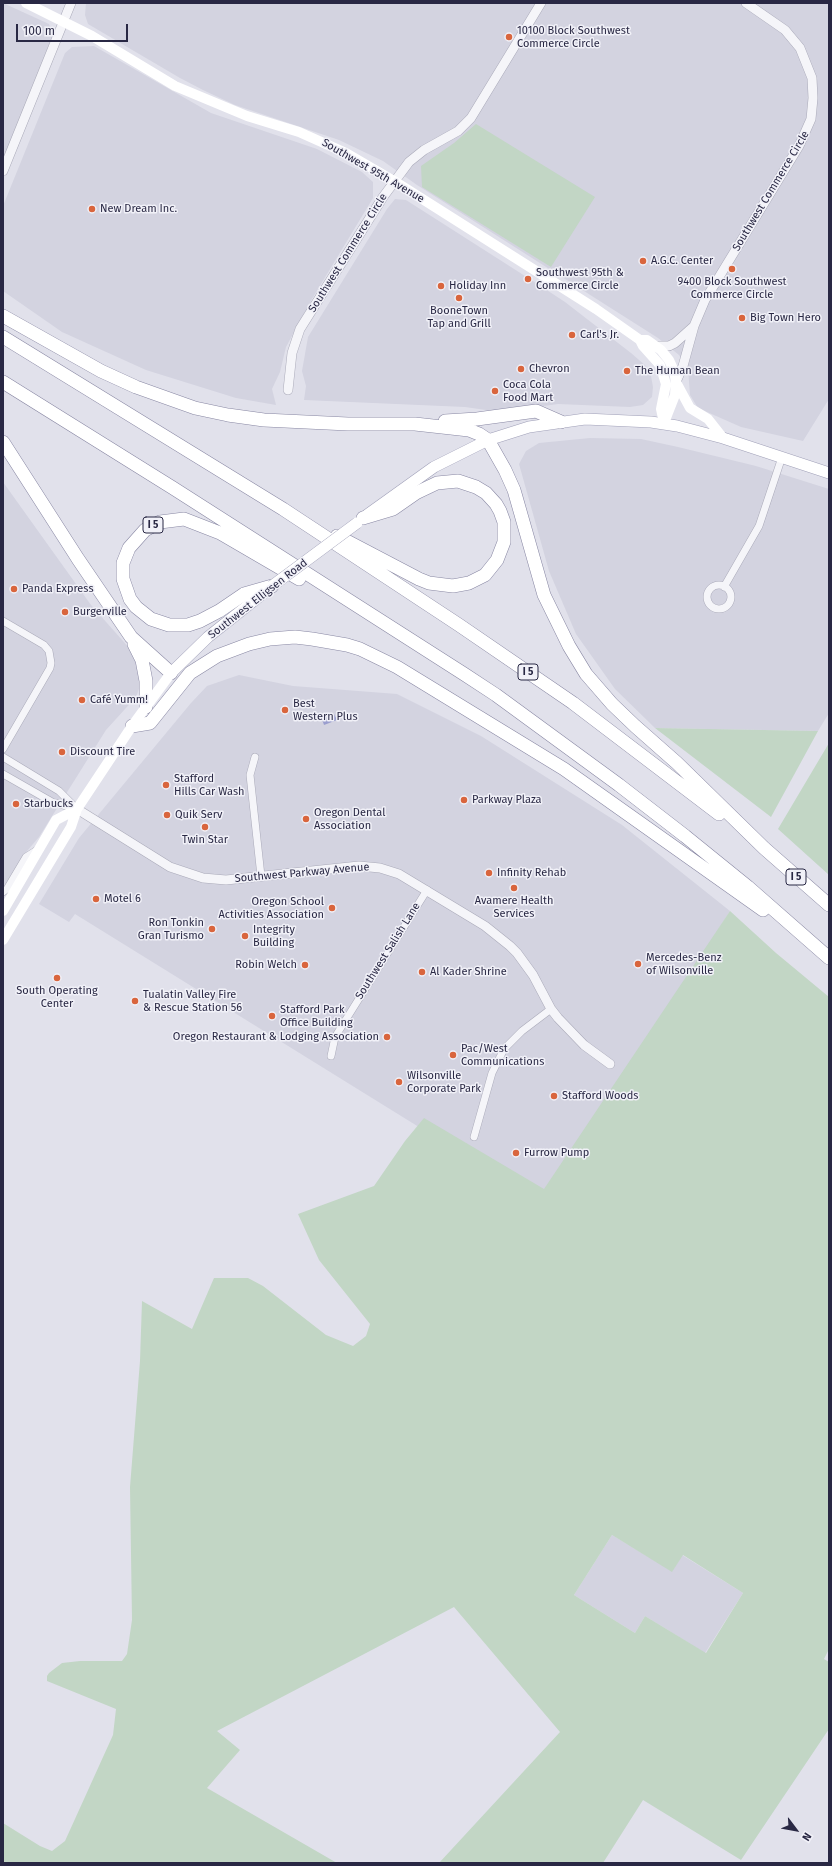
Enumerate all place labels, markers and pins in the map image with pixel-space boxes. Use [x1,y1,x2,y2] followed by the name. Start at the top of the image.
[517,24,630,50] place label: 10100 Block Southwest Commerce Circle
[504,32,514,42] marker: 10100 Block Southwest Commerce Circle
[100,202,177,216] place label: New Dream Inc.
[87,204,97,214] marker: New Dream Inc.
[651,254,713,268] place label: A.G.C. Center
[638,256,648,266] marker: A.G.C. Center
[727,264,737,274] marker: 9400 Block Southwest Commerce Circle
[536,266,624,292] place label: Southwest 95th & Commerce Circle
[523,274,533,284] marker: Southwest 95th & Commerce Circle
[677,275,787,301] place label: 9400 Block Southwest Commerce Circle
[449,279,506,293] place label: Holiday Inn
[436,281,446,291] marker: Holiday Inn
[454,293,464,303] marker: BooneTown Tap and Grill
[427,304,491,330] place label: BooneTown Tap and Grill
[750,311,821,325] place label: Big Town Hero
[737,313,747,323] marker: Big Town Hero
[580,328,619,342] place label: Carl's Jr.
[567,330,577,340] marker: Carl's Jr.
[529,362,570,376] place label: Chevron
[516,364,526,374] marker: Chevron
[635,364,720,378] place label: The Human Bean
[622,366,632,376] marker: The Human Bean
[503,378,553,404] place label: Coca Cola Food Mart
[490,386,500,396] marker: Coca Cola Food Mart
[22,582,94,596] place label: Panda Express
[9,584,19,594] marker: Panda Express
[73,605,127,619] place label: Burgerville
[60,607,70,617] marker: Burgerville
[90,693,148,707] place label: Café Yumm!
[77,695,87,705] marker: Café Yumm!
[293,697,358,723] place label: Best Western Plus
[280,705,290,715] marker: Best Western Plus
[70,745,135,759] place label: Discount Tire
[57,747,67,757] marker: Discount Tire
[174,772,244,798] place label: Stafford Hills Car Wash
[161,780,171,790] marker: Stafford Hills Car Wash
[472,793,542,807] place label: Parkway Plaza
[459,795,469,805] marker: Parkway Plaza
[24,797,73,811] place label: Starbucks
[11,799,21,809] marker: Starbucks
[314,806,385,832] place label: Oregon Dental Association
[175,808,222,822] place label: Quik Serv
[162,810,172,820] marker: Quik Serv
[301,814,311,824] marker: Oregon Dental Association
[200,822,210,832] marker: Twin Star
[182,833,228,847] place label: Twin Star
[497,866,566,880] place label: Infinity Rehab
[484,868,494,878] marker: Infinity Rehab
[509,883,519,893] marker: Avamere Health Services
[104,892,141,906] place label: Motel 6
[91,894,101,904] marker: Motel 6
[475,894,553,920] place label: Avamere Health Services
[219,895,324,921] place label: Oregon School Activities Association
[327,903,337,913] marker: Oregon School Activities Association
[138,916,204,942] place label: Ron Tonkin Gran Turismo
[253,923,295,949] place label: Integrity Building
[207,924,217,934] marker: Ron Tonkin Gran Turismo
[240,931,250,941] marker: Integrity Building
[646,951,721,977] place label: Mercedes-Benz of Wilsonville
[235,958,297,972] place label: Robin Welch
[633,959,643,969] marker: Mercedes-Benz of Wilsonville
[300,960,310,970] marker: Robin Welch
[430,965,507,979] place label: Al Kader Shrine
[417,967,427,977] marker: Al Kader Shrine
[52,973,62,983] marker: South Operating Center
[16,984,98,1010] place label: South Operating Center
[143,988,242,1014] place label: Tualatin Valley Fire & Rescue Station 56
[130,996,140,1006] marker: Tualatin Valley Fire & Rescue Station 56
[280,1003,353,1029] place label: Stafford Park Office Building
[267,1011,277,1021] marker: Stafford Park Office Building
[173,1030,379,1044] place label: Oregon Restaurant & Lodging Association
[382,1032,392,1042] marker: Oregon Restaurant & Lodging Association
[461,1042,544,1068] place label: Pac/West Communications
[448,1050,458,1060] marker: Pac/West Communications
[407,1069,481,1095] place label: Wilsonville Corporate Park
[394,1077,404,1087] marker: Wilsonville Corporate Park
[562,1089,639,1103] place label: Stafford Woods
[549,1091,559,1101] marker: Stafford Woods
[524,1146,589,1160] place label: Furrow Pump
[511,1148,521,1158] marker: Furrow Pump

